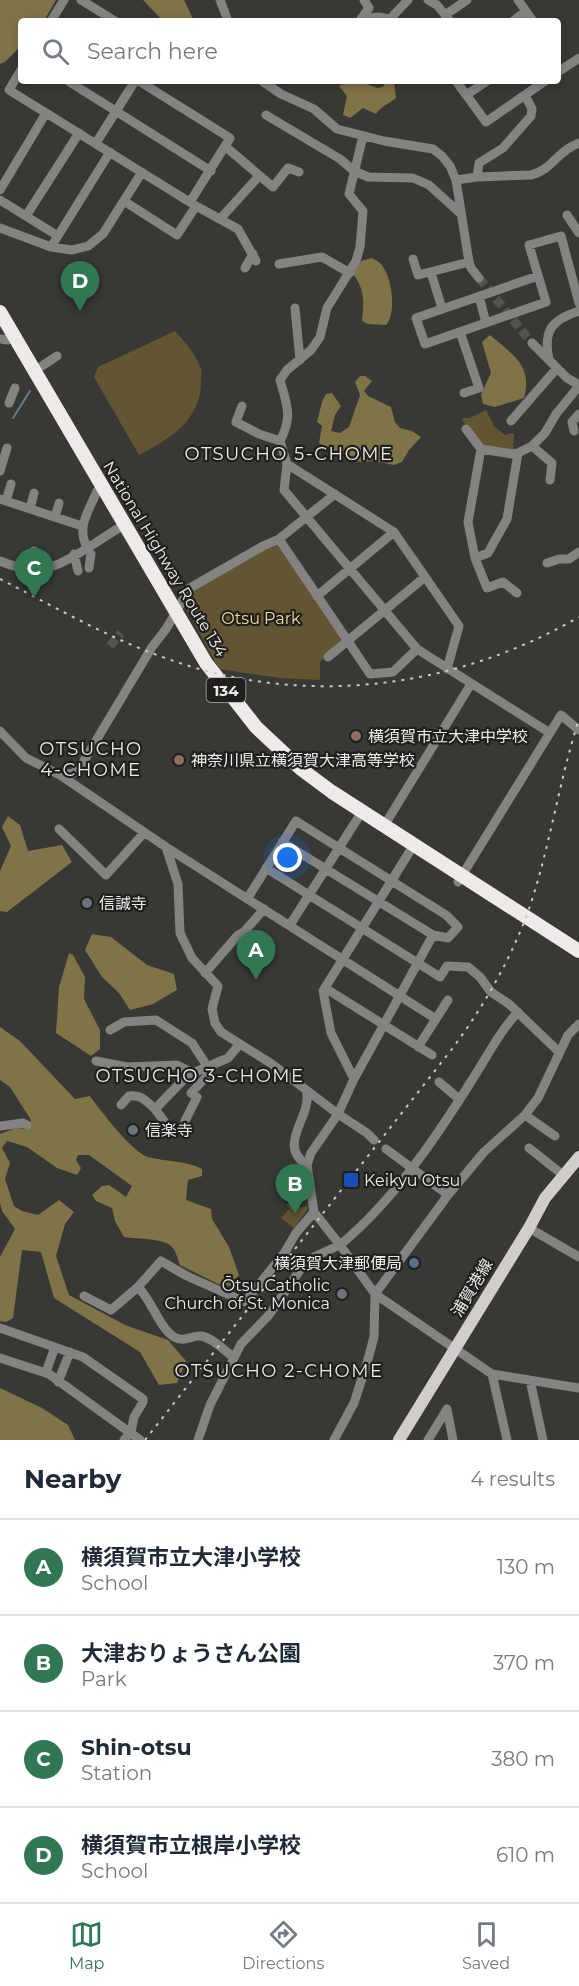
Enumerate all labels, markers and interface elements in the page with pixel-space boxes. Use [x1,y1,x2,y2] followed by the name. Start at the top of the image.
[18,18,561,84] search box
[39,35,72,68] icon: search
[87,38,218,65] text: Search here
[60,262,100,311] pin: D
[184,443,394,465] district label: OTSUCHO 5-CHOME
[99,458,231,660] street label: National Highway Route 134
[15,548,54,598] pin: C
[221,609,301,628] park label: Otsu Park
[206,678,246,702] road number: 134
[368,727,528,746] place label: 横須賀市立大津中学校
[349,729,363,743] marker: 横須賀市立大津中学校
[39,738,143,781] district label: OTSUCHO 4-CHOME
[191,751,415,770] place label: 神奈川県立横須賀大津高等学校
[172,753,186,767] marker: 神奈川県立横須賀大津高等学校
[273,843,302,872] your location
[99,894,147,913] place label: 信誠寺
[80,896,94,910] marker: 信誠寺
[236,930,276,980] pin: A
[96,1065,305,1087] district label: OTSUCHO 3-CHOME
[145,1121,193,1140] place label: 信楽寺
[126,1123,140,1137] marker: 信楽寺
[276,1164,314,1214] pin: B
[342,1171,360,1189] marker: Keikyu Otsu
[364,1171,460,1190] place label: Keikyu Otsu
[274,1254,402,1273] place label: 横須賀大津郵便局
[407,1256,421,1270] marker: 横須賀大津郵便局
[447,1256,497,1320] street label: 浦賀港線
[164,1276,330,1313] place label: Ōtsu Catholic Church of St. Monica
[335,1287,349,1301] marker: Ōtsu Catholic Church of St. Monica
[175,1360,383,1382] district label: OTSUCHO 2-CHOME
[24,1463,121,1495] text: Nearby
[470,1467,555,1491] text: 4 results
[81,1544,301,1571] text: 横須賀市立大津小学校
[36,1555,51,1579] text: A
[497,1555,555,1579] text: 130 m
[81,1571,148,1595] text: School
[81,1640,301,1667] text: 大津おりょうさん公園
[36,1651,51,1675] text: B
[493,1651,555,1675] text: 370 m
[81,1667,127,1691] text: Park
[81,1734,192,1761] text: Shin-otsu
[36,1747,51,1771] text: C
[491,1747,555,1771] text: 380 m
[81,1761,152,1785] text: Station
[81,1832,301,1859] text: 横須賀市立根岸小学校
[35,1843,52,1867] text: D
[496,1843,555,1867] text: 610 m
[81,1859,148,1883] text: School
[69,1918,104,1973] tab: Map
[242,1918,324,1973] tab: Directions
[462,1918,510,1973] tab: Saved

